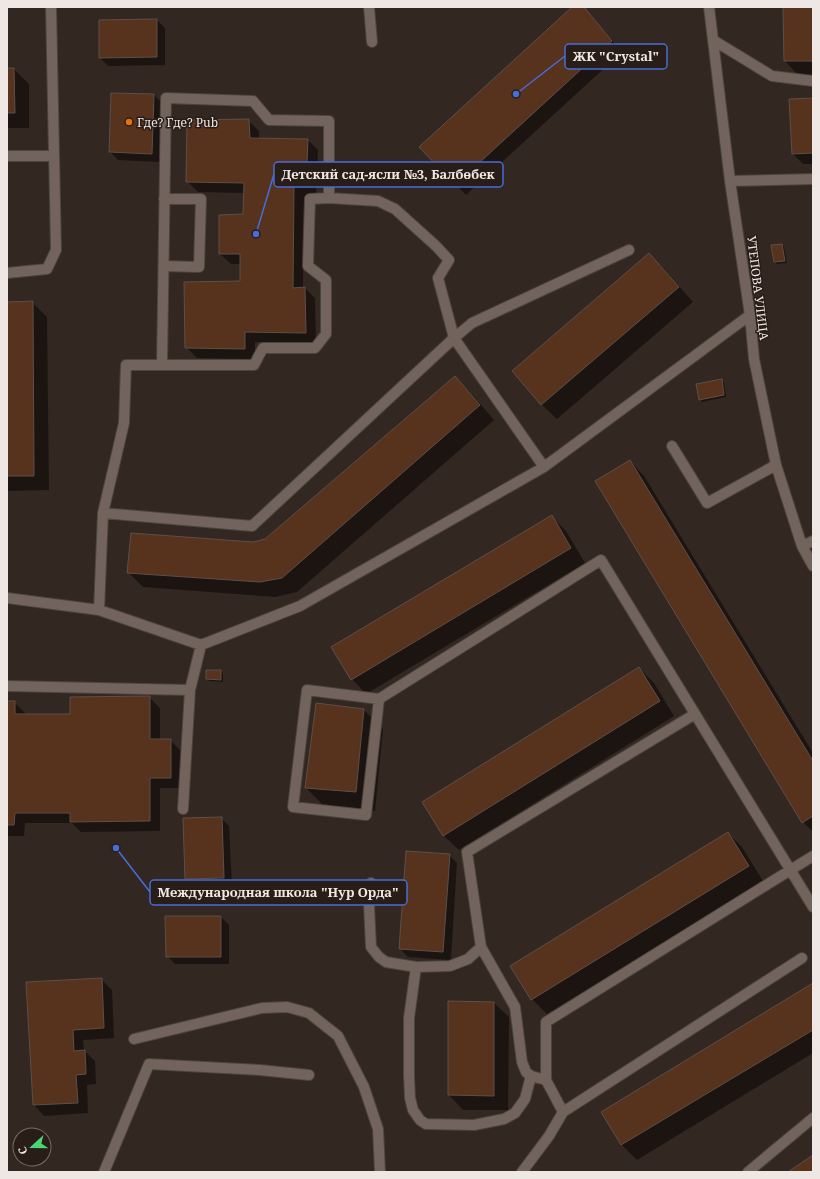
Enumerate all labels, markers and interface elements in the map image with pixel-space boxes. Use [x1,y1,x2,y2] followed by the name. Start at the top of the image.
[565,44,667,69] callout: ЖК "Crystal"
[573,47,659,65] text: ЖК "Crystal"
[137,114,218,131] place label: Где? Где? Pub
[124,117,134,127] marker: Где? Где? Pub
[274,162,503,187] callout: Детский сад-ясли №3, Балбөбек
[281,165,495,183] text: Детский сад-ясли №3, Балбөбек
[743,235,773,342] street label: УТЕПОВА УЛИЦА
[150,880,407,905] callout: Международная школа "Нур Орда"
[157,883,399,901] text: Международная школа "Нур Орда"
[12,1127,52,1167] north arrow
[14,1145,30,1157] text: С

